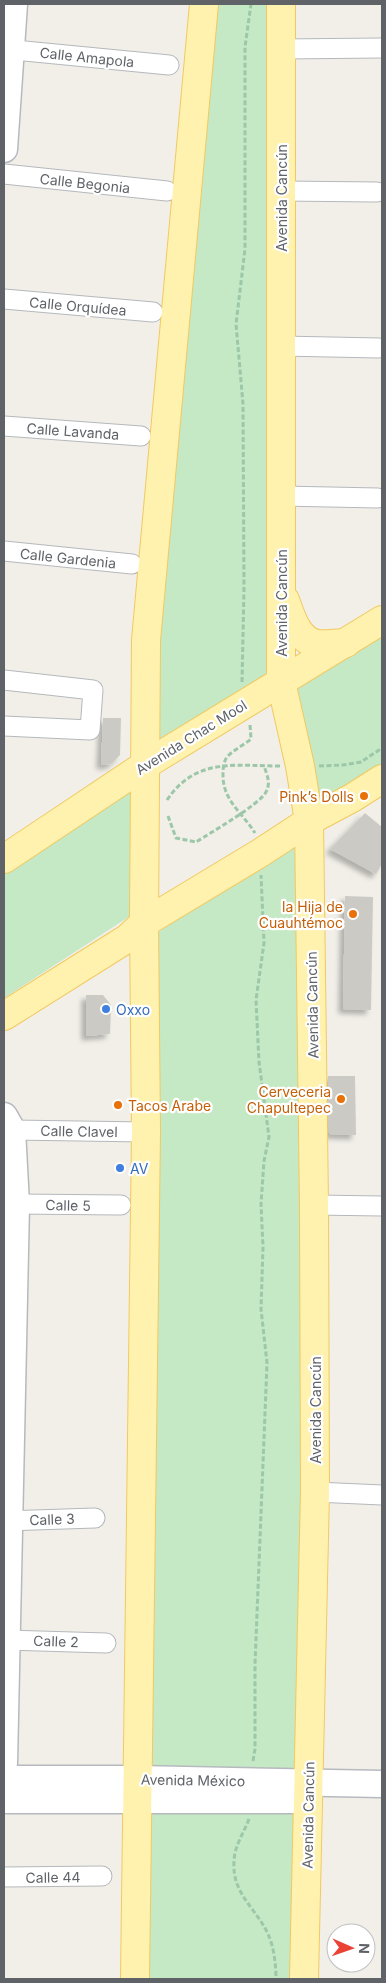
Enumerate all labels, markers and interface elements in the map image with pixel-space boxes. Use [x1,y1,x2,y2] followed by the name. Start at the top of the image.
[39,44,135,70] street label: Calle Amapola
[273,144,290,252] street label: Avenida Cancún
[39,170,131,196] street label: Calle Begonia
[29,293,127,319] street label: Calle Orquídea
[26,419,120,443] street label: Calle Lavanda
[19,544,117,572] street label: Calle Gardenia
[273,549,290,657] street label: Avenida Cancún
[132,696,250,778] street label: Avenida Chac Mool
[279,788,354,805] place label: Pink’s Dolls
[358,790,370,802] marker: Pink’s Dolls
[259,898,343,931] place label: la Hija de Cuauhtémoc
[347,908,359,920] marker: la Hija de Cuauhtémoc
[303,951,321,1059] street label: Avenida Cancún
[116,1001,150,1018] place label: Oxxo
[100,1003,112,1015] marker: Oxxo
[247,1083,331,1116] place label: Cerveceria Chapultepec
[335,1093,347,1105] marker: Cerveceria Chapultepec
[128,1097,211,1114] place label: Tacos Arabe
[112,1099,124,1111] marker: Tacos Arabe
[40,1122,118,1140] street label: Calle Clavel
[130,1160,149,1177] place label: AV
[114,1162,126,1174] marker: AV
[45,1196,91,1214] street label: Calle 5
[307,1356,324,1464] street label: Avenida Cancún
[29,1510,75,1528] street label: Calle 3
[33,1632,79,1650] street label: Calle 2
[299,1761,317,1869] street label: Avenida Cancún
[141,1771,245,1789] street label: Avenida México
[25,1868,81,1886] street label: Calle 44
[326,1923,376,1973] north arrow
[356,1943,373,1954] text: N

